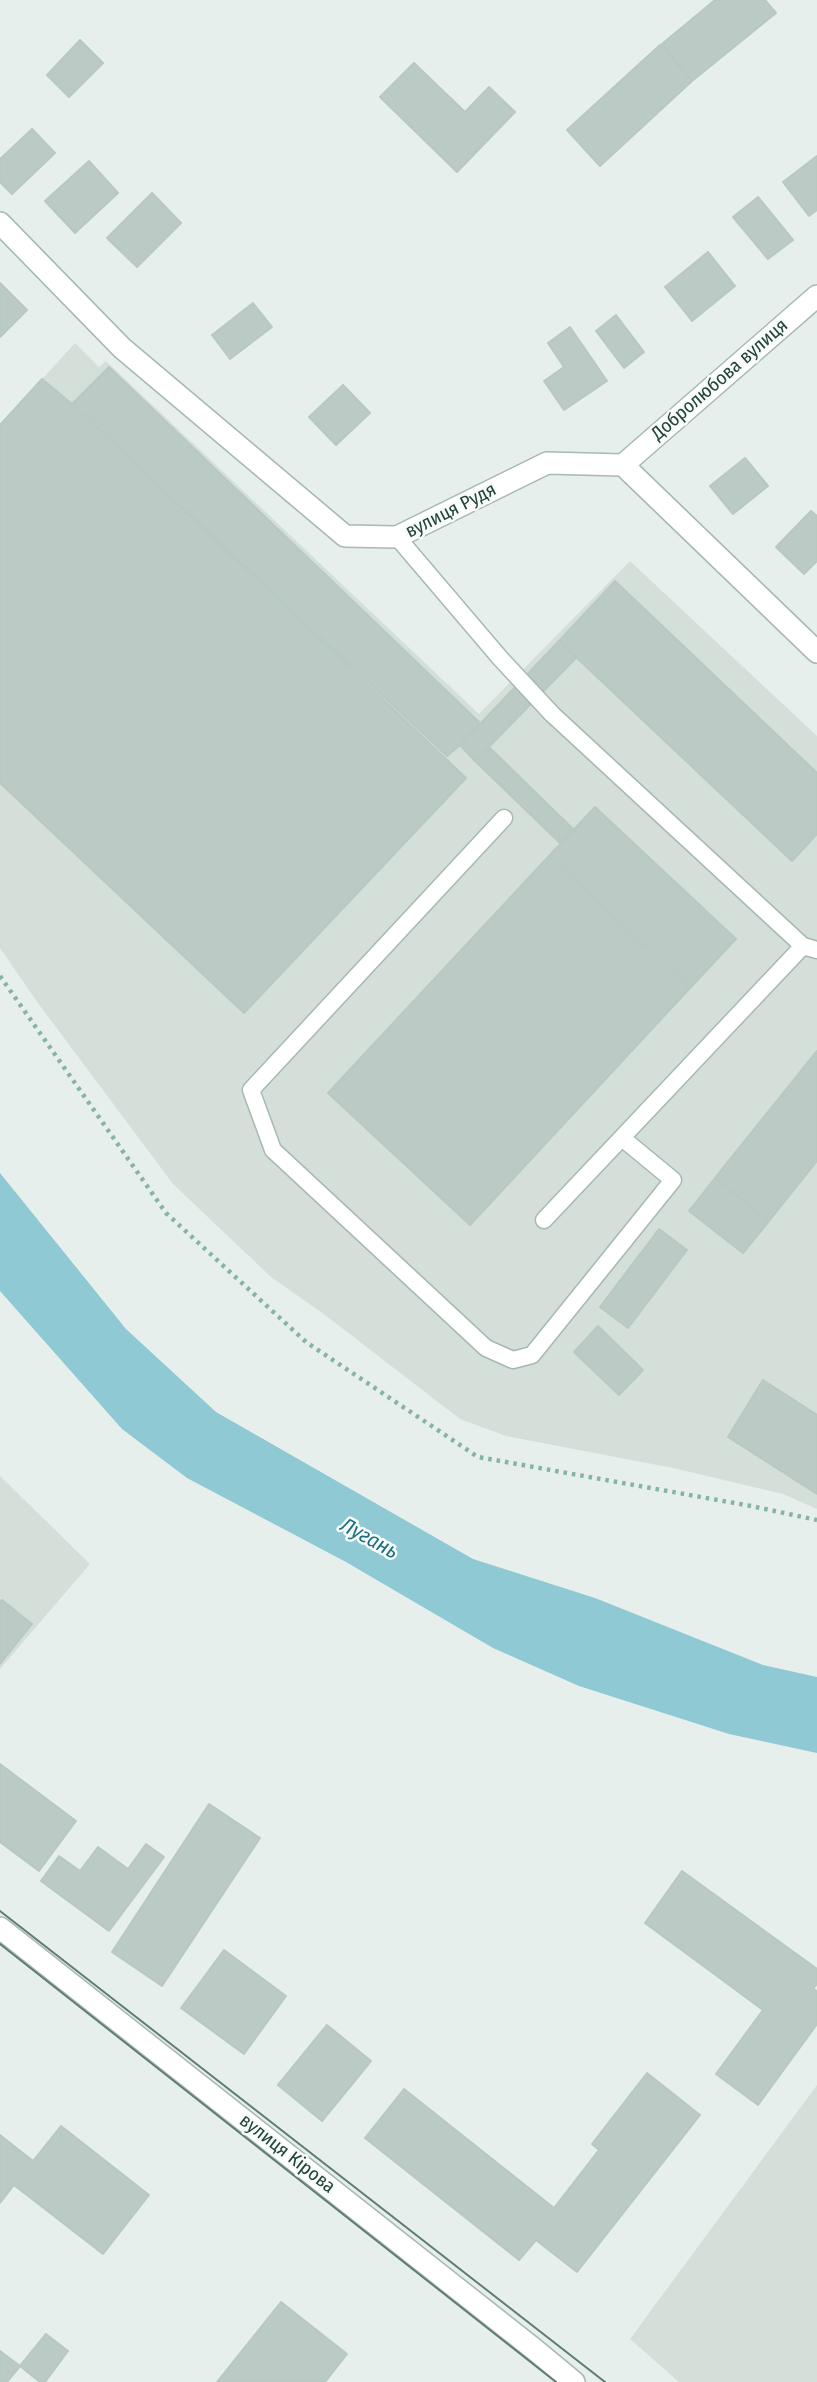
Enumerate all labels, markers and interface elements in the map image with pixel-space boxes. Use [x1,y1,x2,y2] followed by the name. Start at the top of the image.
[647,314,793,446] street label: Добролюбова вулиця
[402,478,500,544] street label: вулиця Рудя
[336,1513,402,1565] water label: Лугань
[235,2110,339,2198] street label: вулиця Кірова

